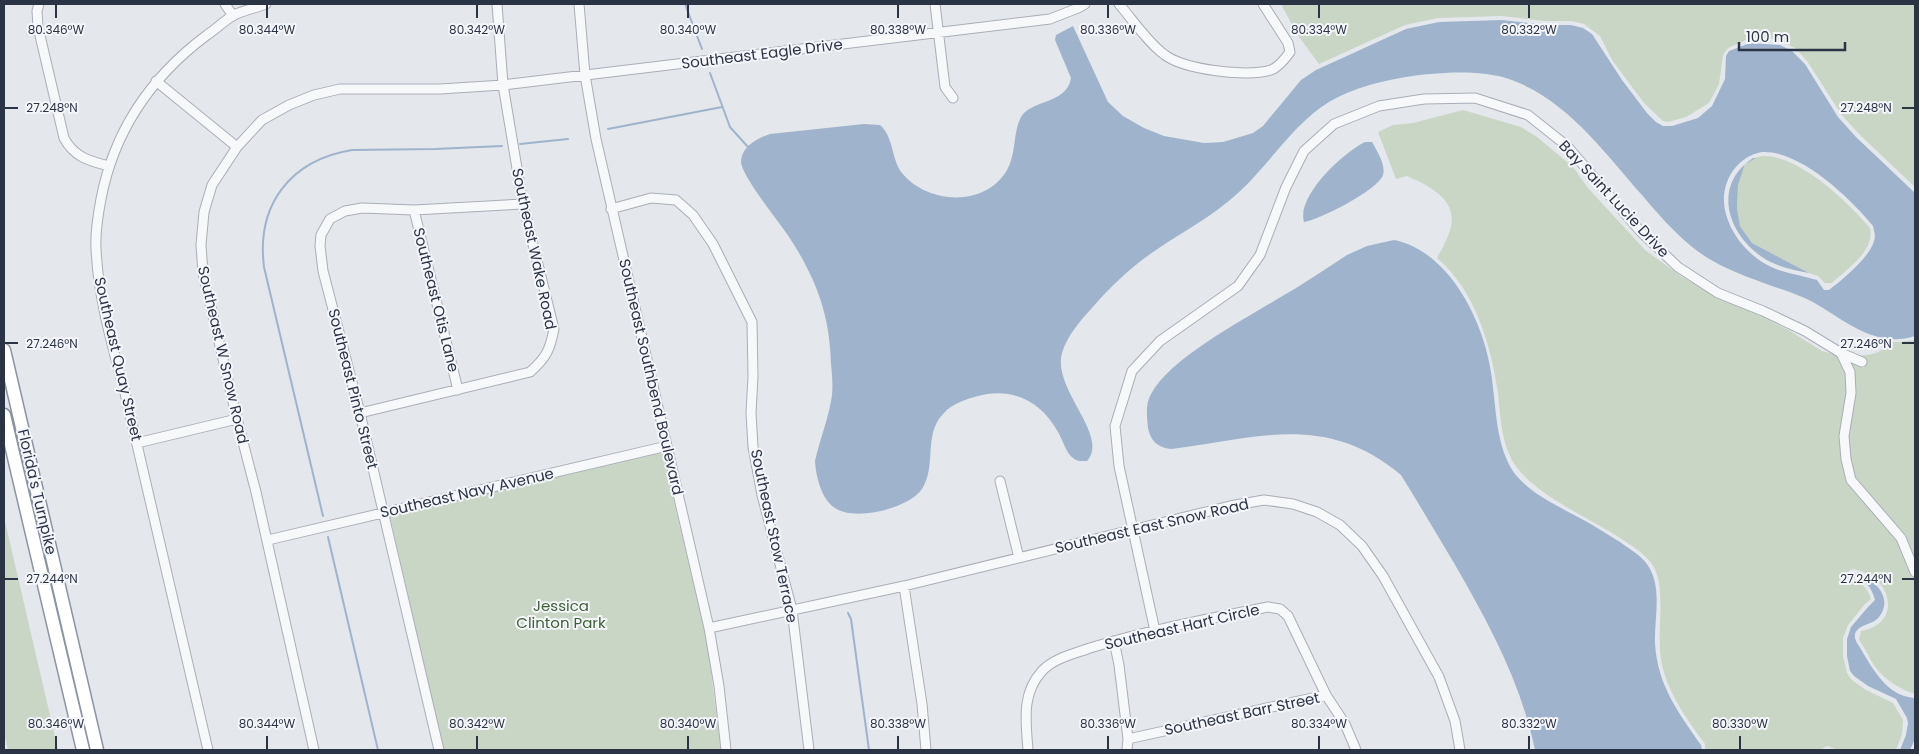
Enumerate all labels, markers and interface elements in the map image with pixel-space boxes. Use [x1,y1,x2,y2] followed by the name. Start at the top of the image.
[1739,20,1845,52] scale bar
[28,21,85,38] text: 80.346°W
[239,21,295,38] text: 80.344°W
[449,21,505,38] text: 80.342°W
[660,21,716,38] text: 80.340°W
[870,21,926,38] text: 80.338°W
[1080,21,1136,38] text: 80.336°W
[1291,21,1347,38] text: 80.334°W
[1501,21,1557,38] text: 80.332°W
[1746,26,1789,47] text: 100 m
[680,33,844,74] street label: Southeast Eagle Drive
[26,99,78,116] text: 27.248°N
[1840,99,1892,116] text: 27.248°N
[1554,135,1674,262] street label: Bay Saint Lucie Drive
[507,166,562,332] street label: Southeast Wake Road
[408,225,465,374] street label: Southeast Otis Lane
[614,257,689,497] street label: Southeast Southbend Boulevard
[193,264,254,446] street label: Southeast W Snow Road
[89,275,148,443] street label: Southeast Quay Street
[323,306,384,471] street label: Southeast Pinto Street
[26,335,78,352] text: 27.246°N
[1840,335,1892,352] text: 27.246°N
[13,427,62,557] street label: Florida's Turnpike
[746,447,803,625] street label: Southeast Stow Terrace
[378,462,556,523] street label: Southeast Navy Avenue
[1053,493,1251,558] street label: Southeast East Snow Road
[26,570,78,587] text: 27.244°N
[1840,570,1892,587] text: 27.244°N
[516,595,606,633] park label: Jessica Clinton Park
[1102,598,1261,655] street label: Southeast Hart Circle
[1162,687,1321,740] street label: Southeast Barr Street
[28,715,85,732] text: 80.346°W
[239,715,295,732] text: 80.344°W
[449,715,505,732] text: 80.342°W
[660,715,716,732] text: 80.340°W
[870,715,926,732] text: 80.338°W
[1080,715,1136,732] text: 80.336°W
[1291,715,1347,732] text: 80.334°W
[1501,715,1557,732] text: 80.332°W
[1712,715,1768,732] text: 80.330°W

